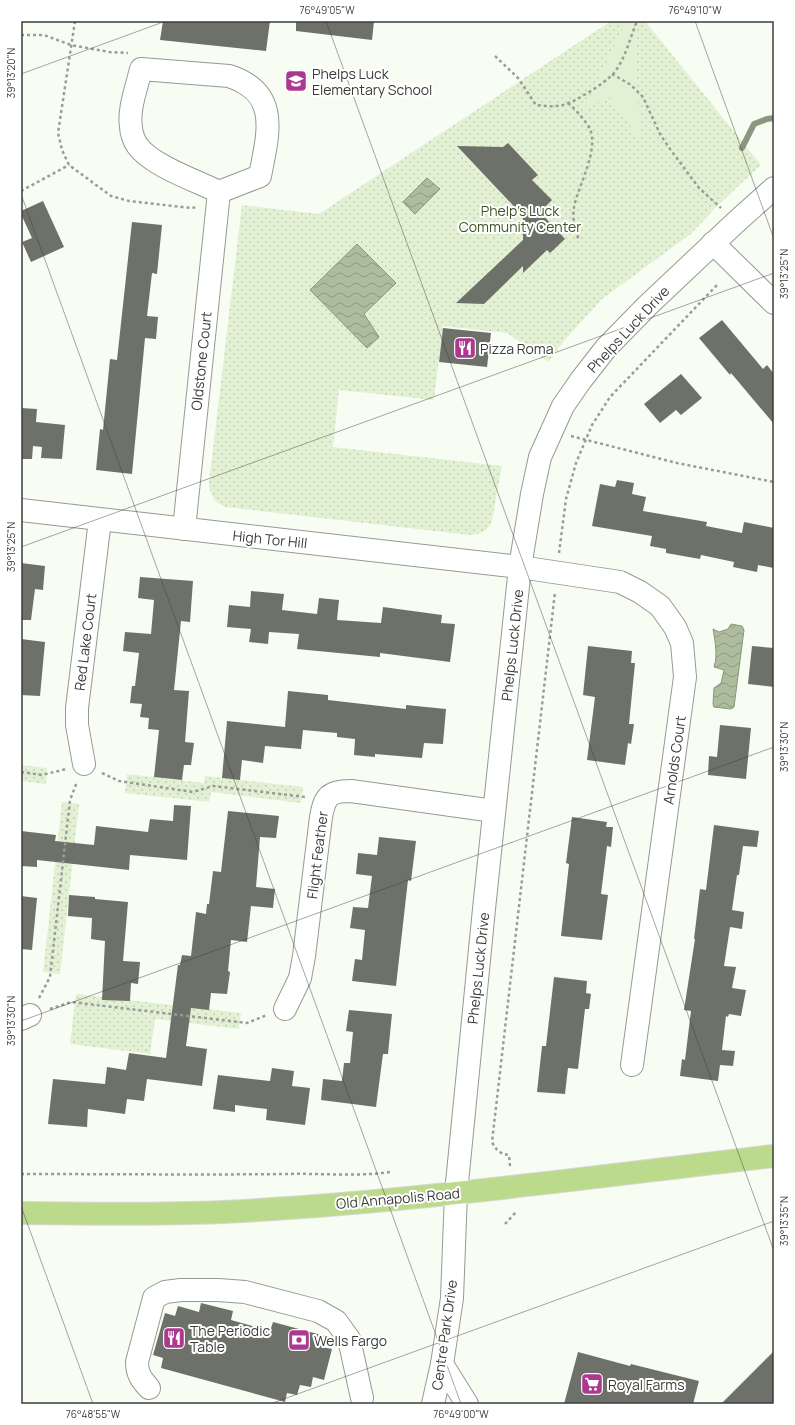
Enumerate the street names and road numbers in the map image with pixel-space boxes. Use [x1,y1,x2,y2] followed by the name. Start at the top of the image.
[583,281,673,377] street label: Phelps Luck Drive
[186,310,216,411] street label: Oldstone Court
[232,526,308,552] street label: High Tor Hill
[497,588,527,702] street label: Phelps Luck Drive
[70,592,100,692] street label: Red Lake Court
[658,714,690,806] street label: Arnolds Court
[302,810,332,900] street label: Flight Feather
[463,911,493,1025] street label: Phelps Luck Drive
[335,1183,461,1213] street label: Old Annapolis Road
[427,1279,461,1391] street label: Centre Park Drive

